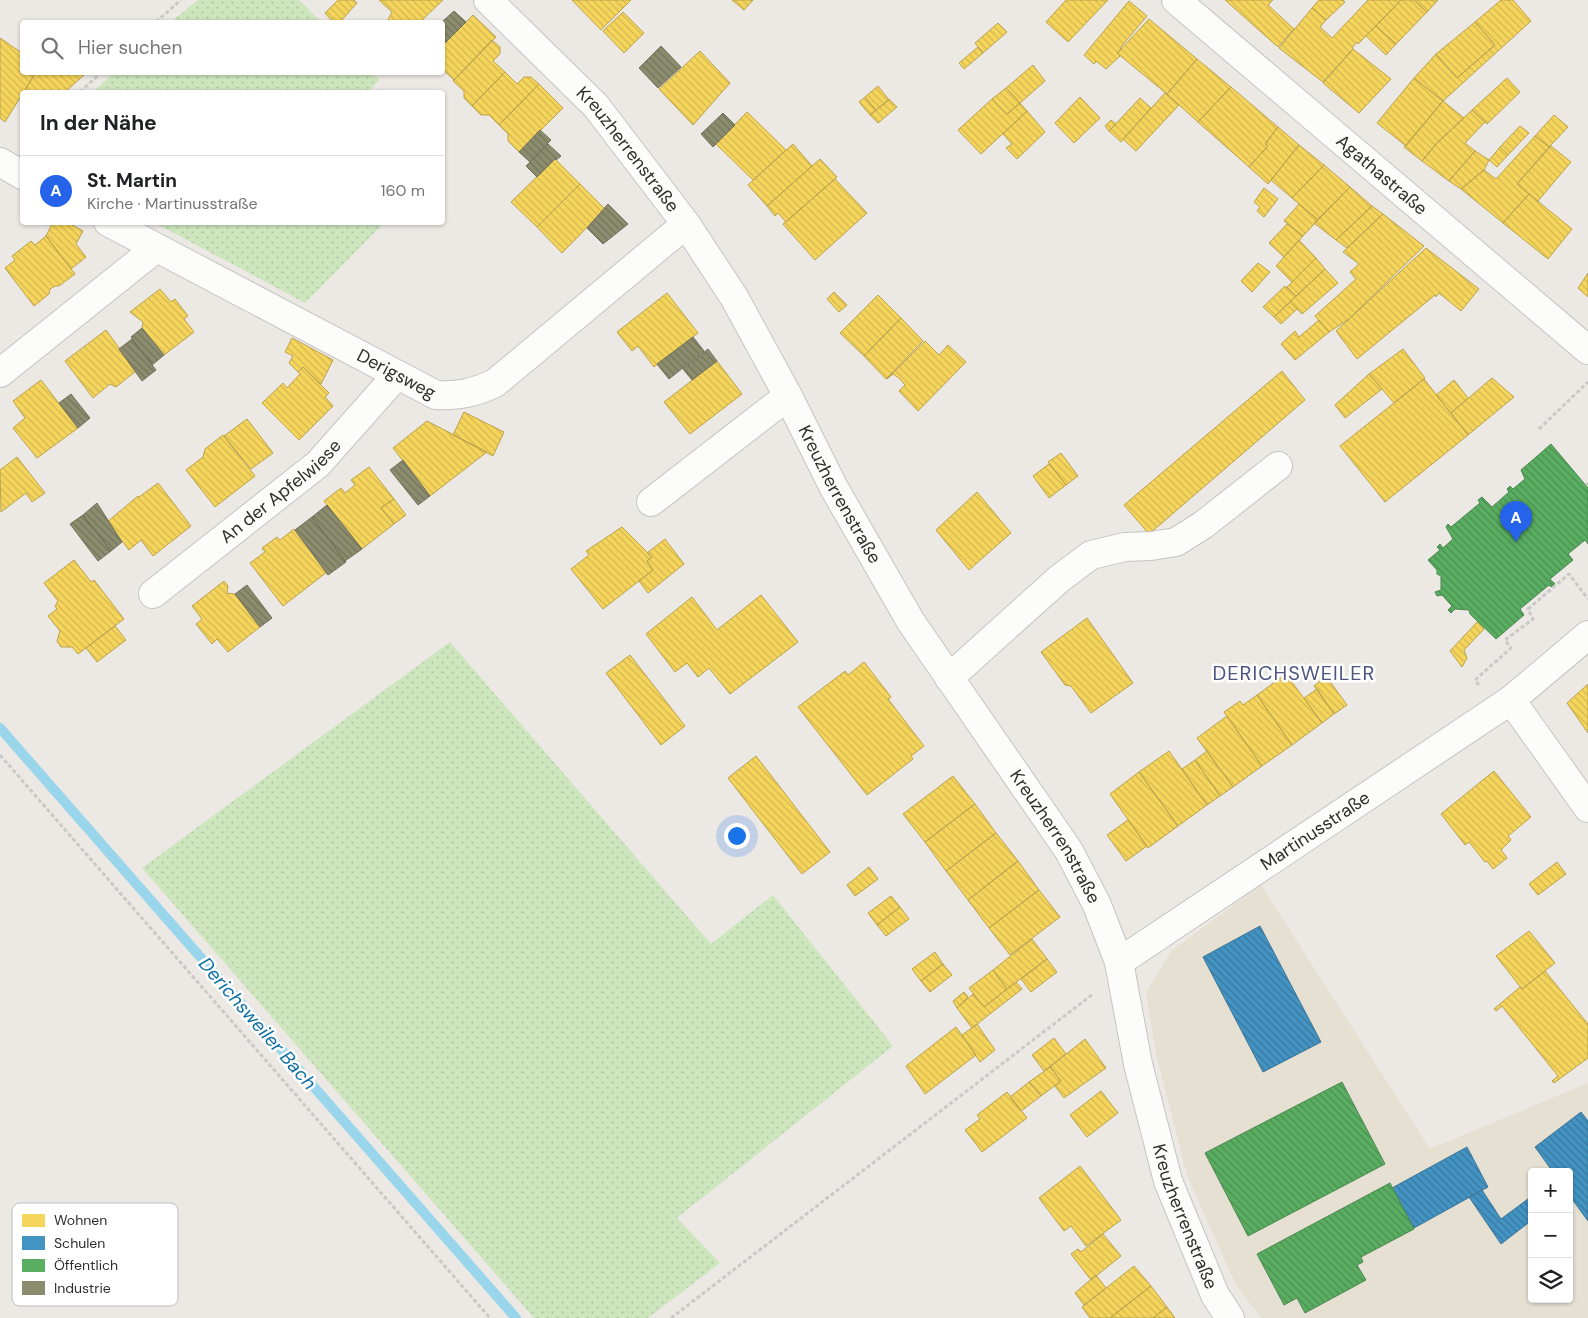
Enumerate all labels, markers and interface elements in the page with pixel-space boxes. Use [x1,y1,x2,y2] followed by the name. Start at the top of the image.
[20,20,445,75] search box
[38,34,66,62] icon: search
[78,35,182,60] text: Hier suchen
[571,81,685,217] street label: Kreuzherrenstraße
[40,109,157,137] text: In der Nähe
[1331,129,1433,220] street label: Agathastraße
[87,168,177,193] text: St. Martin
[50,180,62,201] text: A
[381,180,425,201] text: 160 m
[87,193,258,214] text: Kirche · Martinusstraße
[353,343,440,405] street label: Derigsweg
[793,421,887,568] street label: Kreuzherrenstraße
[215,434,346,549] street label: An der Apfelwiese
[1500,501,1532,542] pin: A
[1213,660,1375,686] district label: DERICHSWEILER
[1004,765,1106,908] street label: Kreuzherrenstraße
[1256,786,1375,876] street label: Martinusstraße
[724,823,750,849] your location
[193,952,322,1095] water label: Derichsweiler Bach
[1147,1141,1223,1293] street label: Kreuzherrenstraße
[1528,1168,1573,1303] map controls
[1528,1168,1573,1213] button: +
[12,1203,178,1306] legend
[54,1211,107,1229] text: Wohnen
[1528,1213,1573,1258] button: −
[54,1234,105,1252] text: Schulen
[54,1256,118,1274] text: Öffentlich
[1528,1258,1573,1303] button: layers
[54,1279,111,1297] text: Industrie

